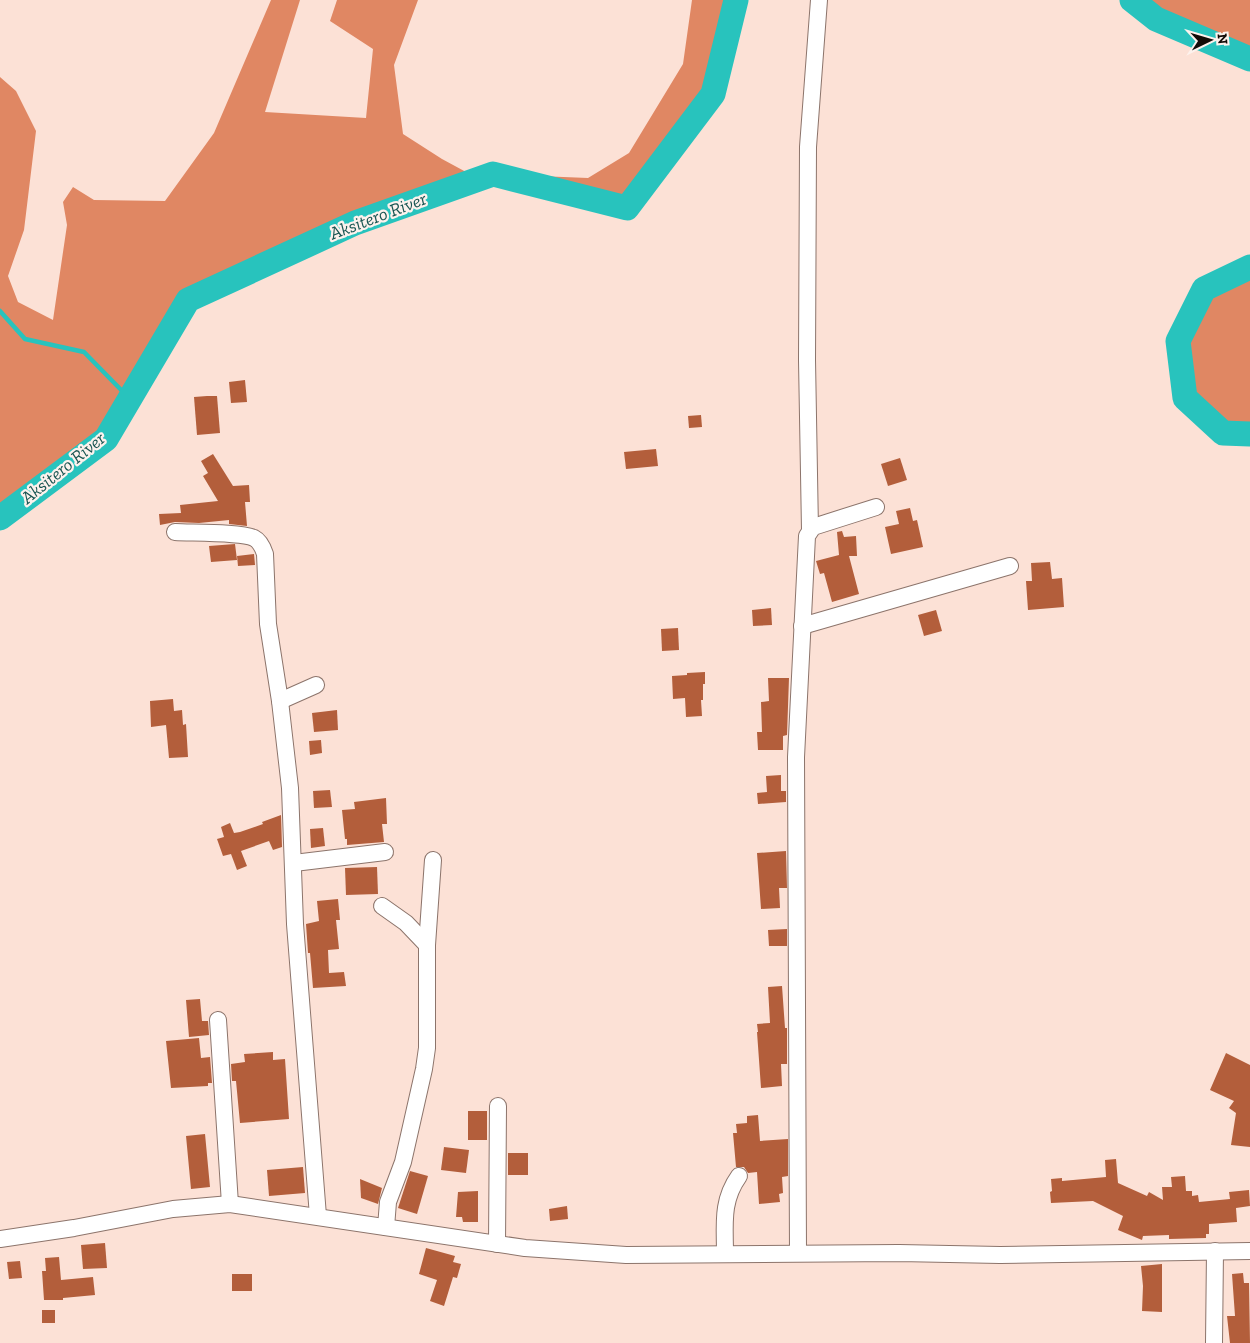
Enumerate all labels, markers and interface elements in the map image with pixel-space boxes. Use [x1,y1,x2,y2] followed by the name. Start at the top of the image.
[1185,15,1235,65] north arrow
[1214,33,1231,45] text: N
[326,187,430,245] water label: Aksitero River
[16,427,110,509] water label: Aksitero River

